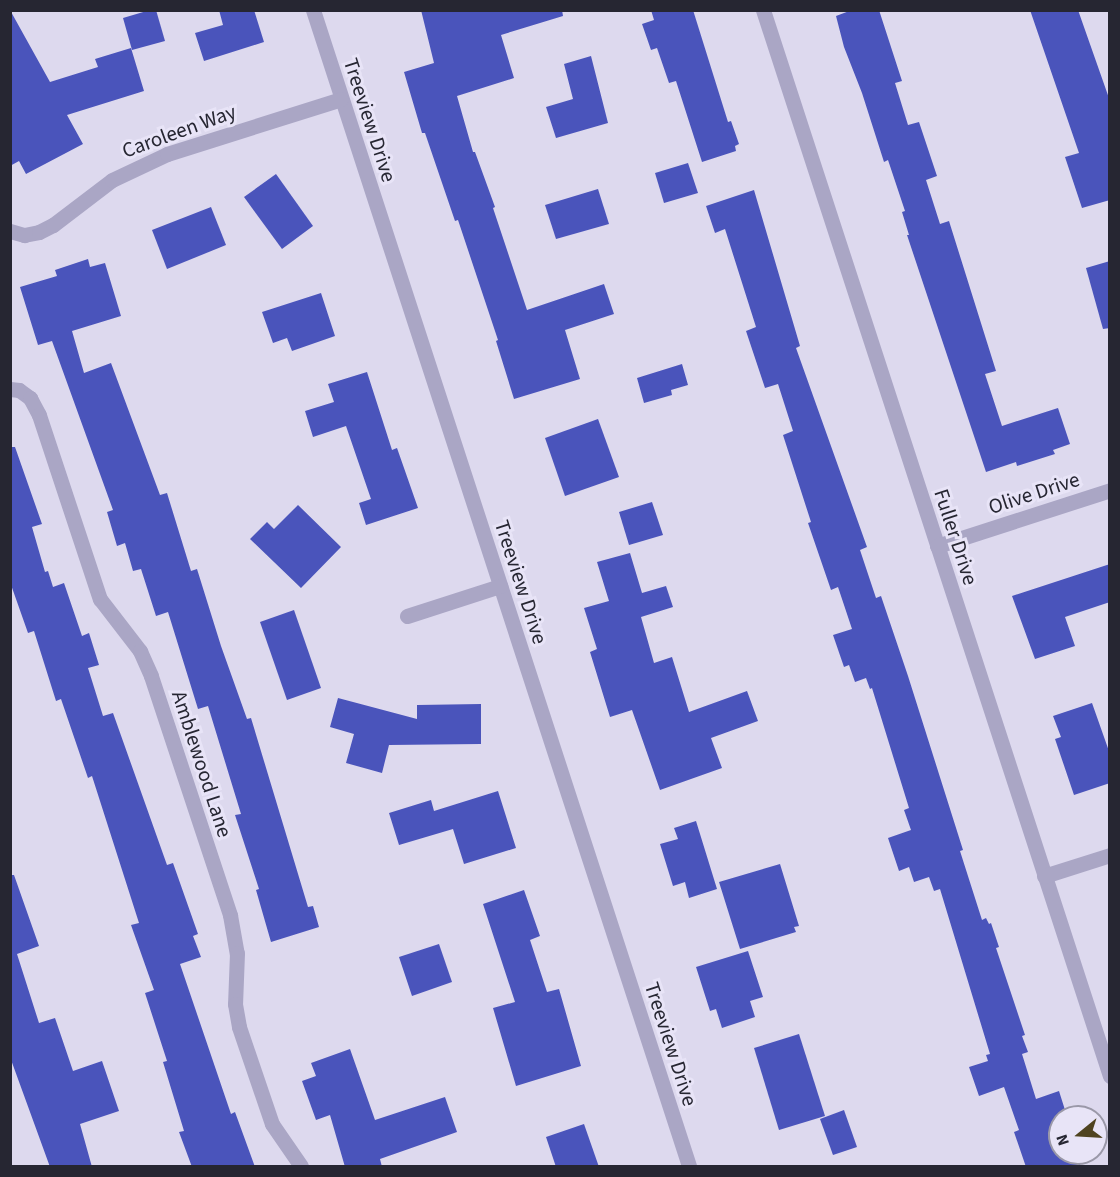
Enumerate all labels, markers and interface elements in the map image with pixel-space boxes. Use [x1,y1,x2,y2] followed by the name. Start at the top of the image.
[338,55,402,185] street label: Treeview Drive
[119,99,239,163] street label: Caroleen Way
[985,466,1083,520] street label: Olive Drive
[929,486,983,588] street label: Fuller Drive
[489,517,553,647] street label: Treeview Drive
[166,688,238,840] street label: Amblewood Lane
[639,979,703,1109] street label: Treeview Drive
[1048,1105,1108,1165] north arrow
[1051,1131,1075,1148] text: N

